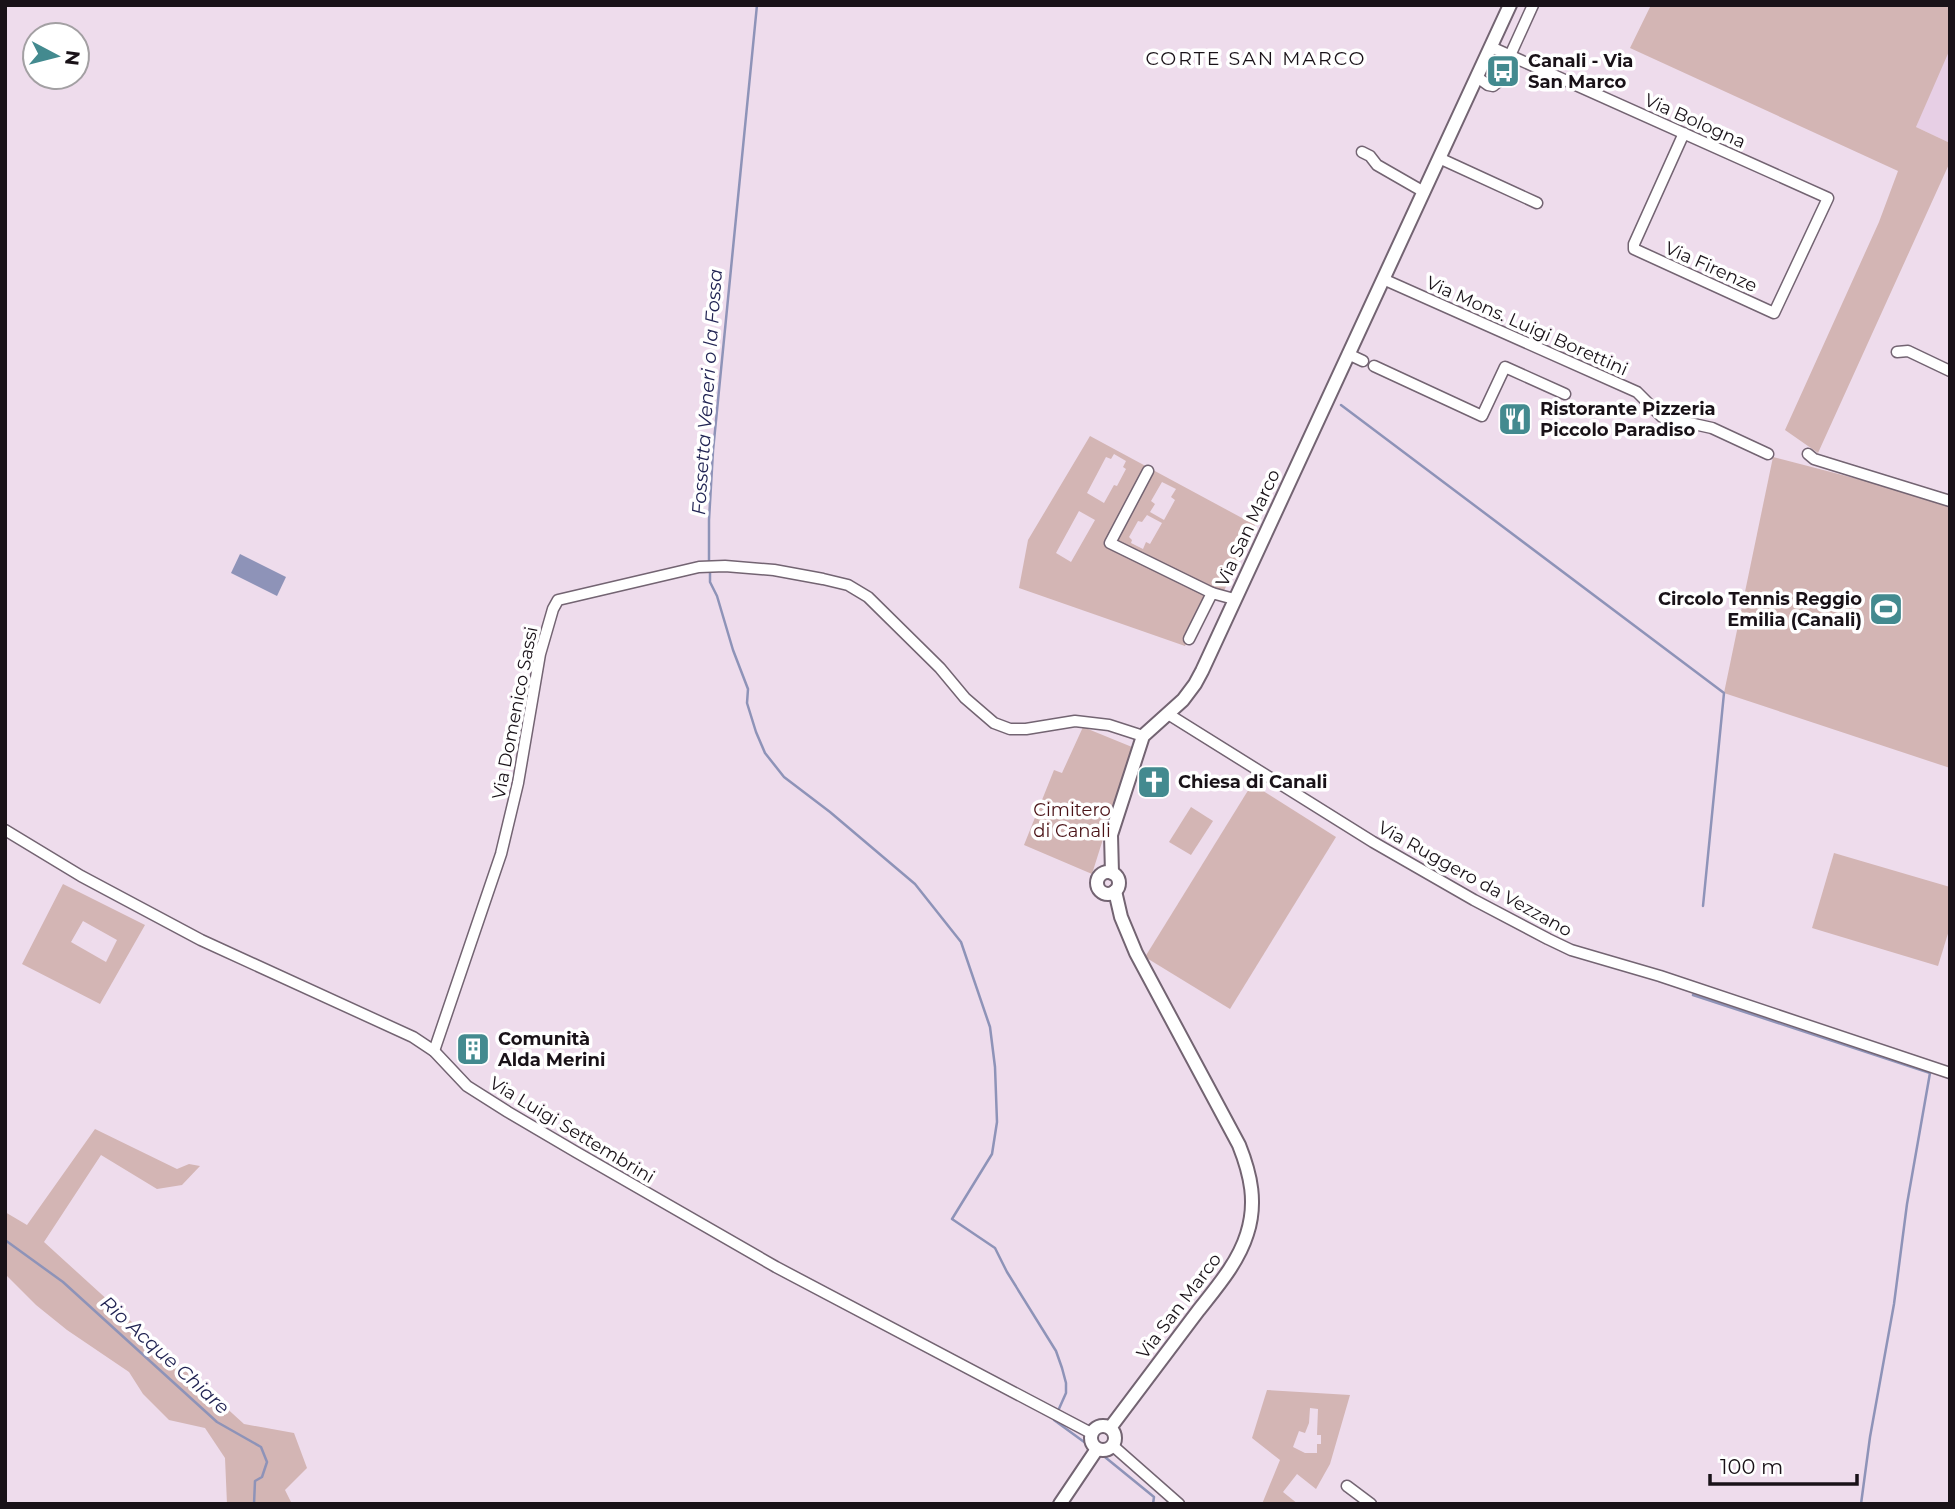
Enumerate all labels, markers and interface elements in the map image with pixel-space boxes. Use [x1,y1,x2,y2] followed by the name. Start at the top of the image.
[21,21,91,91] north arrow
[1146,47,1366,70] district label: CORTE SAN MARCO
[60,49,85,67] text: N
[1528,50,1633,93] place label: Canali - Via San Marco
[1484,52,1522,90] bus stop icon: Canali - Via San Marco
[1641,89,1749,153] street label: Via Bologna
[1661,237,1761,297] street label: Via Firenze
[687,268,727,516] water label: Fossetta Veneri o la Fossa
[1423,271,1631,381] street label: Via Mons. Luigi Borettini
[1540,398,1716,441] place label: Ristorante Pizzeria Piccolo Paradiso
[1496,400,1534,438] restaurant icon: Ristorante Pizzeria Piccolo Paradiso
[1211,466,1285,590] street label: Via San Marco
[1658,588,1862,631] place label: Circolo Tennis Reggio Emilia (Canali)
[1867,590,1905,628] sports icon: Circolo Tennis Reggio Emilia (Canali)
[487,625,543,801] street label: Via Domenico Sassi
[1135,763,1173,801] church icon: Chiesa di Canali
[1178,771,1327,793] place label: Chiesa di Canali
[1033,799,1111,842] park label: Cimitero di Canali
[1374,816,1576,942] street label: Via Ruggero da Vezzano
[497,1028,605,1071] place label: Comunità Alda Merini
[454,1030,492,1068] building icon: Comunità Alda Merini
[485,1072,659,1188] street label: Via Luigi Settembrini
[1132,1249,1226,1363] street label: Via San Marco
[96,1291,234,1419] water label: Rio Acque Chiare
[1710,1442,1857,1486] scale bar
[1720,1454,1783,1479] text: 100 m

